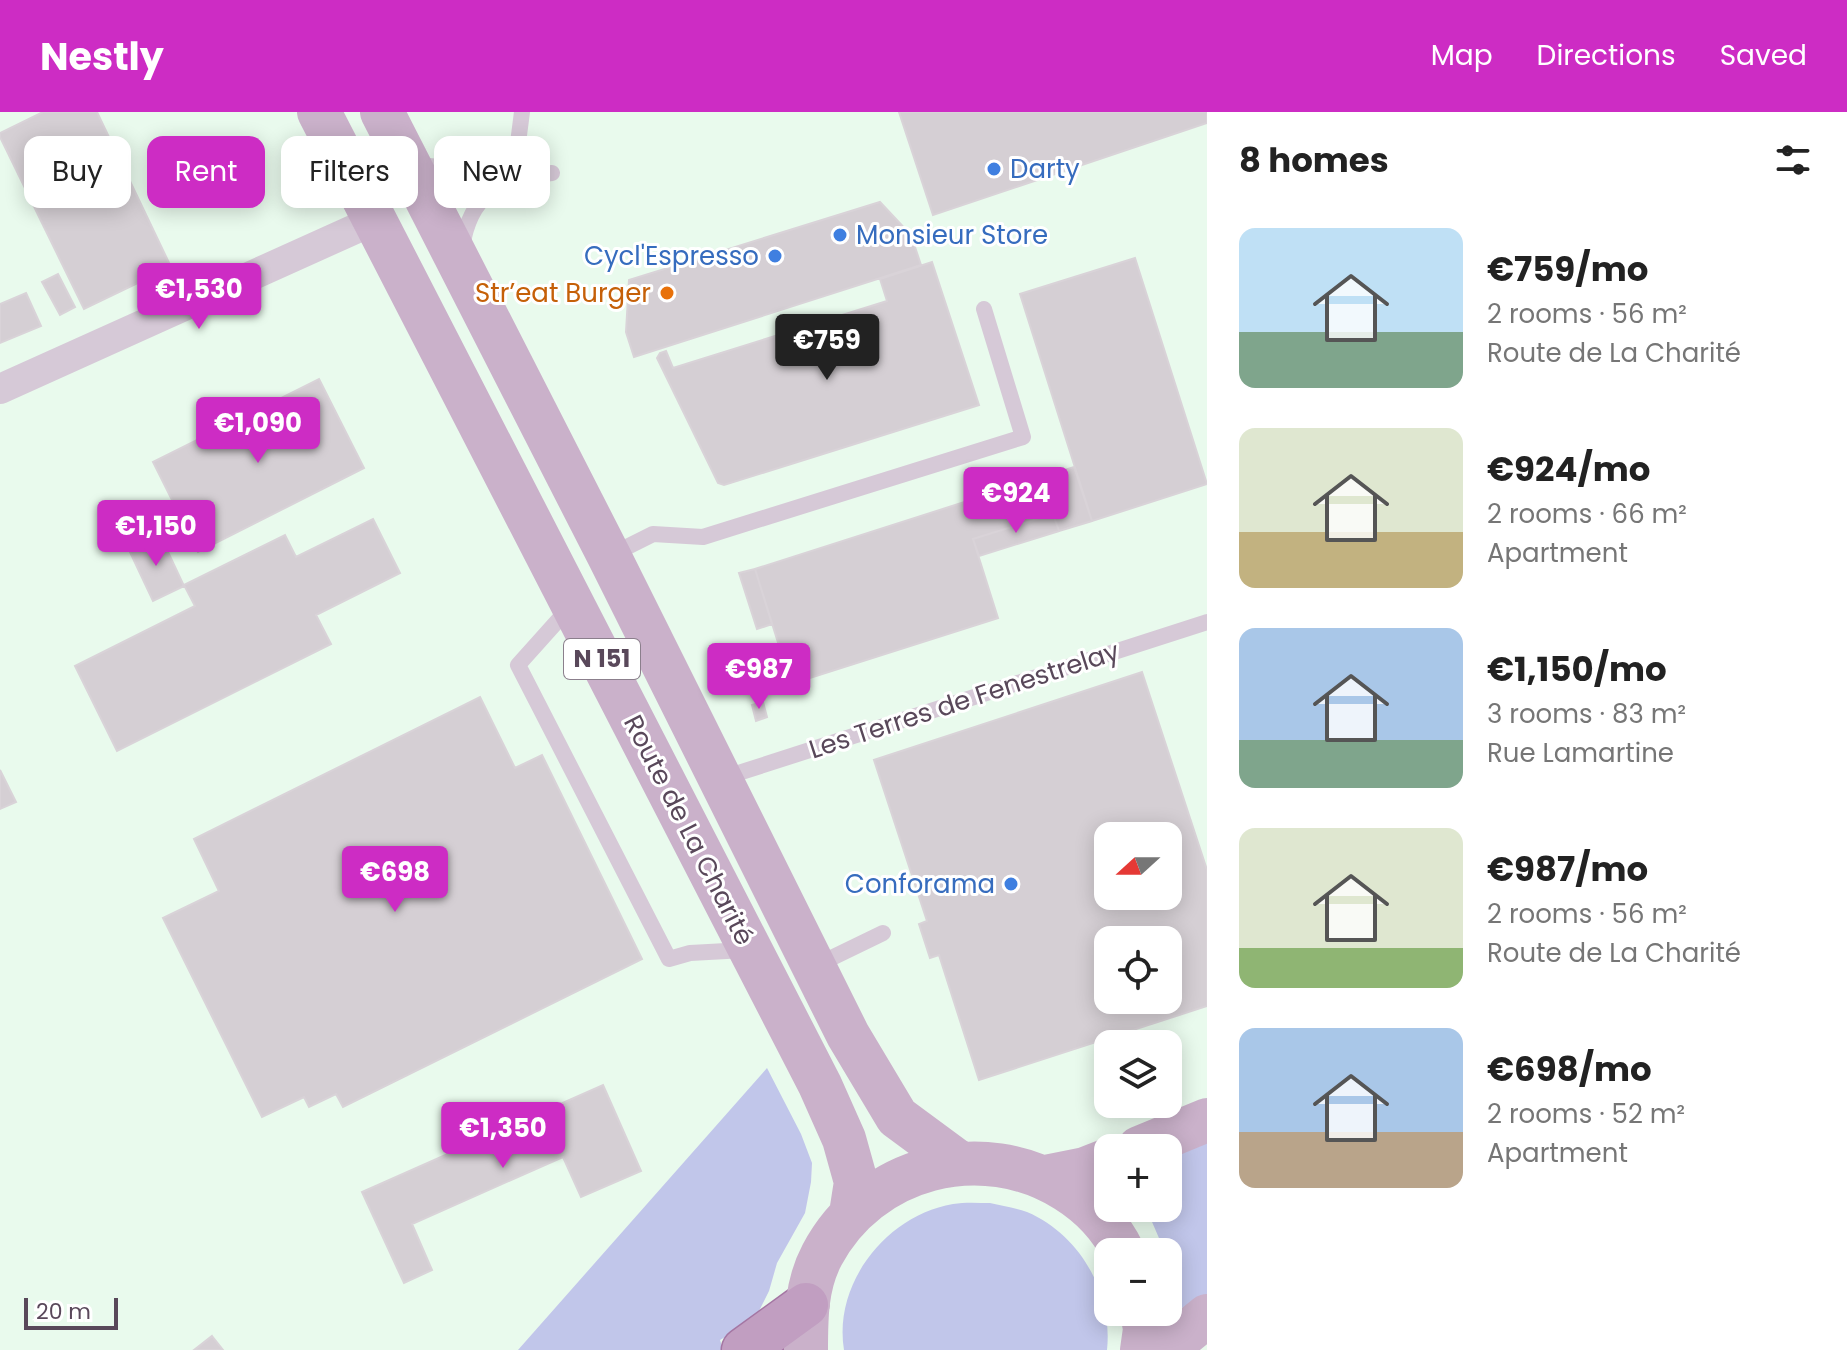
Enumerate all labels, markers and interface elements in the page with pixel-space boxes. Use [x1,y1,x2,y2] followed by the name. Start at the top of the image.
[40,30,164,83] text: Nestly
[1431,36,1493,75] text: Map
[1537,36,1676,75] text: Directions
[1720,36,1807,75] text: Saved
[24,136,131,208] chip: Buy
[147,136,265,208] chip: Rent
[281,136,418,208] chip: Filters
[434,136,550,208] chip: New
[1239,136,1389,184] text: 8 homes
[1771,138,1815,182] icon: filters
[1010,151,1080,187] place label: Darty
[985,160,1003,178] marker: Darty
[856,217,1048,253] place label: Monsieur Store
[831,226,849,244] marker: Monsieur Store
[584,238,759,274] place label: Cycl'Espresso
[1487,245,1648,293] text: €759/mo
[766,247,784,265] marker: Cycl'Espresso
[1303,260,1399,356] icon: home
[134,263,264,331] pin: €1,530
[155,271,243,307] text: €1,530
[475,275,651,311] place label: Str’eat Burger
[658,284,676,302] marker: Str’eat Burger
[1487,296,1687,332] text: 2 rooms · 56 m²
[780,314,874,382] pin: €759
[793,322,861,358] text: €759
[1487,335,1741,371] text: Route de La Charité
[193,397,323,465] pin: €1,090
[214,405,302,441] text: €1,090
[1487,445,1650,493] text: €924/mo
[1303,460,1399,556] icon: home
[969,467,1063,535] pin: €924
[981,475,1051,511] text: €924
[1487,496,1687,532] text: 2 rooms · 66 m²
[91,500,221,568] pin: €1,150
[115,508,197,544] text: €1,150
[1487,535,1628,571] text: Apartment
[804,633,1124,767] street label: Les Terres de Fenestrelay
[564,639,640,679] road number: N 151
[712,643,806,711] pin: €987
[1487,645,1667,693] text: €1,150/mo
[725,651,793,687] text: €987
[1303,660,1399,756] icon: home
[1487,696,1686,732] text: 3 rooms · 83 m²
[615,709,763,951] street label: Route de La Charité
[1487,735,1674,771] text: Rue Lamartine
[1094,822,1182,910] north arrow
[1094,822,1182,1326] map controls
[1487,845,1648,893] text: €987/mo
[348,846,442,914] pin: €698
[360,854,430,890] text: €698
[1303,860,1399,956] icon: home
[845,866,995,902] place label: Conforama
[1002,875,1020,893] marker: Conforama
[1487,896,1687,932] text: 2 rooms · 56 m²
[1094,926,1182,1014] button: locate
[1487,935,1741,971] text: Route de La Charité
[1094,1030,1182,1118] button: layers
[1487,1045,1652,1093] text: €698/mo
[1303,1060,1399,1156] icon: home
[1487,1096,1685,1132] text: 2 rooms · 52 m²
[438,1102,568,1170] pin: €1,350
[459,1110,547,1146] text: €1,350
[1094,1134,1182,1222] button: +
[1487,1135,1628,1171] text: Apartment
[1094,1238,1182,1326] button: −
[24,1294,118,1330] scale bar
[36,1296,91,1327] text: 20 m

